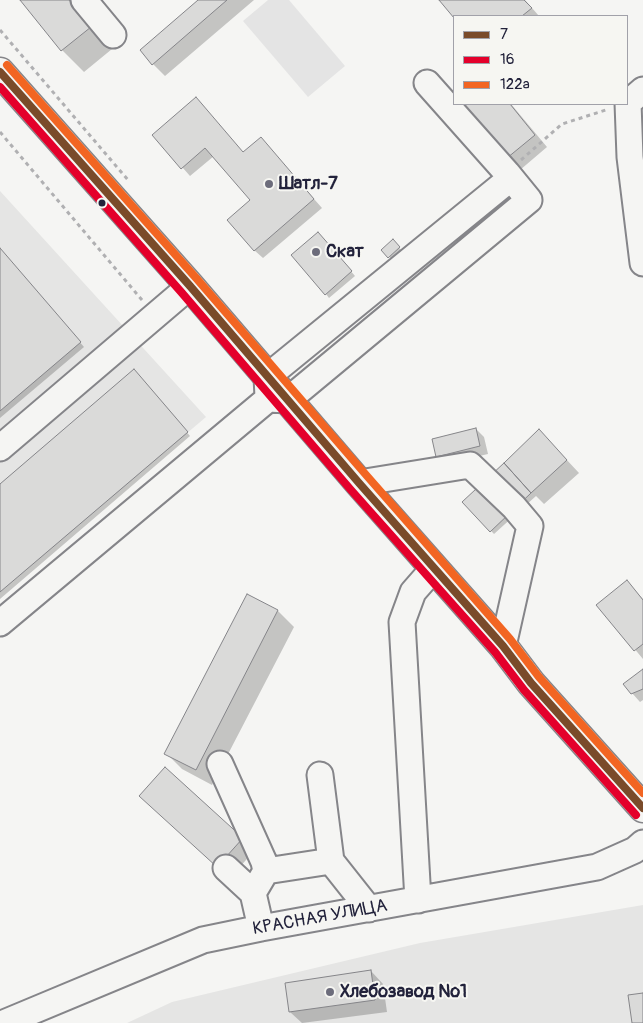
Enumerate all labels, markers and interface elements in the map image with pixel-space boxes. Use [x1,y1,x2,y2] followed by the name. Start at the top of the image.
[453,15,628,105] legend
[500,25,508,44] text: 7
[500,50,515,69] text: 16
[500,75,530,94] text: 122а
[279,173,338,195] place label: Шатл-7
[263,178,275,190] marker: Шатл-7
[97,198,107,208] unlabelled marker
[326,241,364,263] place label: Скат
[310,246,322,258] marker: Скат
[251,896,389,940] street label: КРАСНАЯ УЛИЦА
[340,981,467,1003] place label: Хлебозавод №1
[324,986,336,998] marker: Хлебозавод №1

